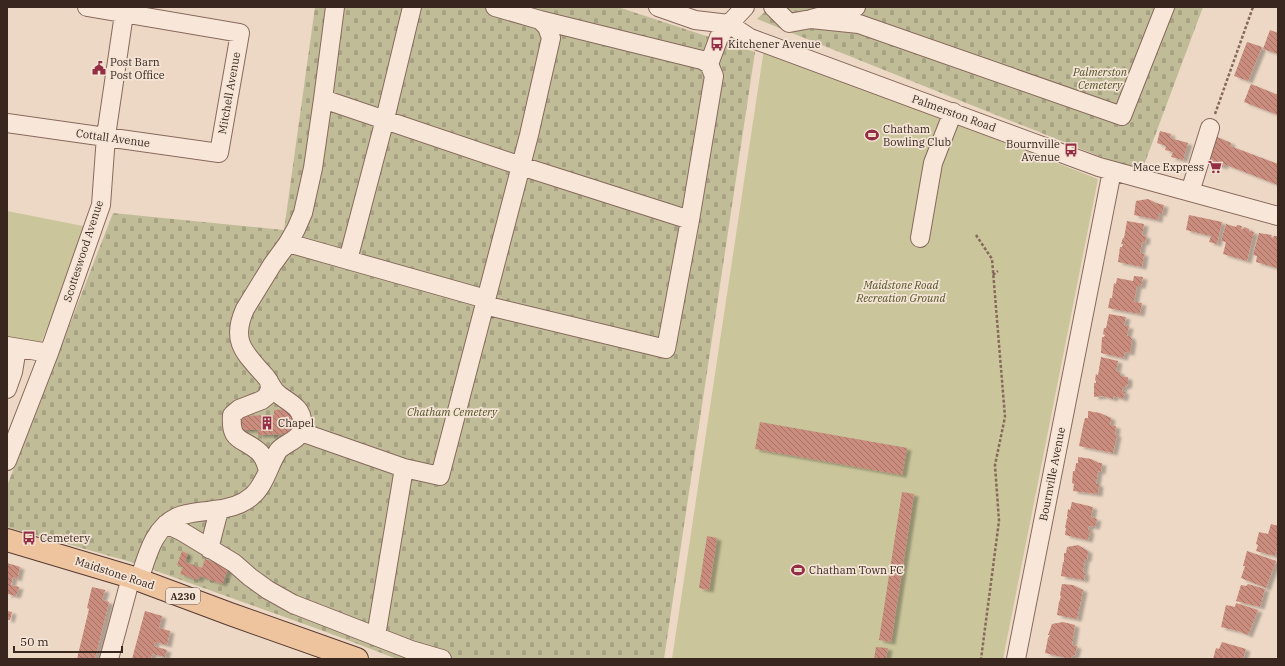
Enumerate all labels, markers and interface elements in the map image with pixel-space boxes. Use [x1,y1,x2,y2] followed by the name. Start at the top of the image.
[709,36,725,52] bus stop icon: Kitchener Avenue
[728,37,821,51] place label: Kitchener Avenue
[215,51,243,135] street label: Mitchell Avenue
[110,55,165,82] place label: Post Barn Post Office
[91,60,107,76] public building icon: Post Barn Post Office
[1072,65,1128,92] park label: Palmerston Cemetery
[910,91,998,135] street label: Palmerston Road
[883,122,952,149] place label: Chatham Bowling Club
[75,126,151,150] street label: Cottall Avenue
[864,127,880,143] sports icon: Chatham Bowling Club
[1006,137,1060,164] place label: Bournville Avenue
[1063,142,1079,158] bus stop icon: Bournville Avenue
[1207,159,1223,175] supermarket icon: Mace Express
[1133,160,1204,174] place label: Mace Express
[60,198,106,304] street label: Scotteswood Avenue
[855,278,947,305] park label: Maidstone Road Recreation Ground
[407,405,498,419] park label: Chatham Cemetery
[259,415,275,431] building icon: Chapel
[278,416,314,430] place label: Chapel
[1036,426,1068,522] street label: Bournville Avenue
[21,530,37,546] bus stop icon: Cemetery
[40,531,90,545] place label: Cemetery
[73,554,157,593] street label: Maidstone Road
[790,562,806,578] sports icon: Chatham Town FC
[809,563,903,577] place label: Chatham Town FC
[166,588,200,604] road number: A230
[14,628,122,654] scale bar
[20,634,49,649] text: 50 m

